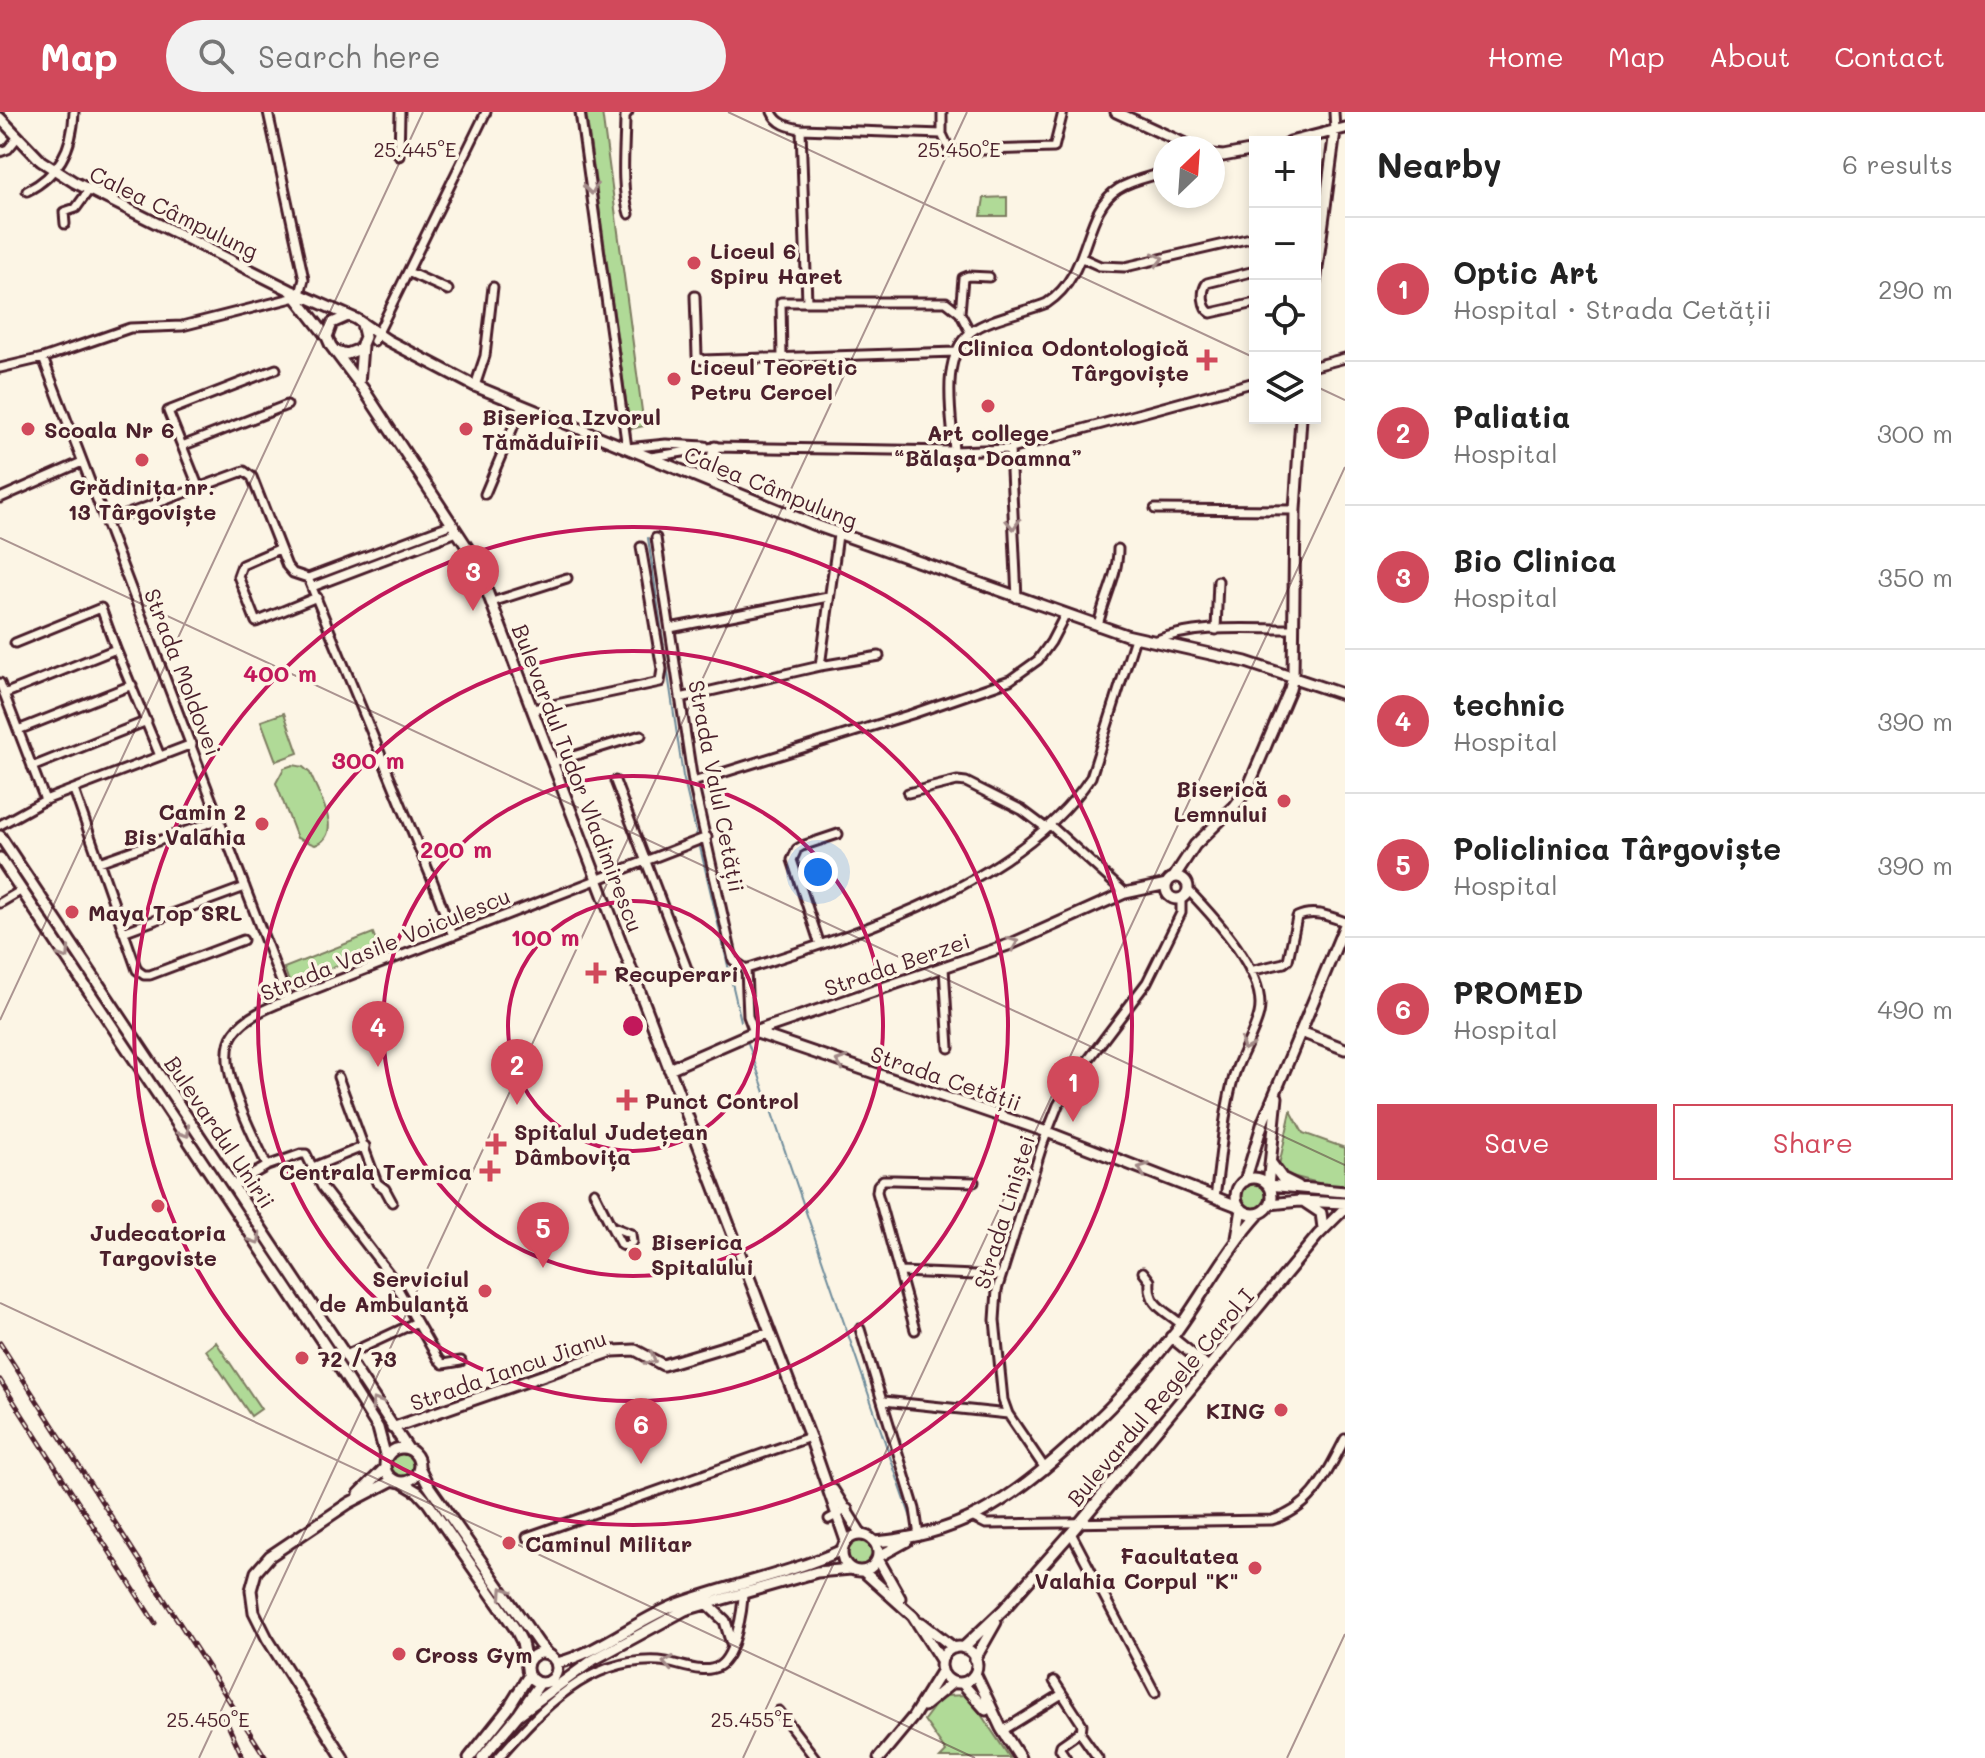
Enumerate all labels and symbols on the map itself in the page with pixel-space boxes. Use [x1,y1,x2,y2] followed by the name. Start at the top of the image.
[373,136,457,162] text: 25.445°E
[917,136,1001,162] text: 25.450°E
[1153,136,1225,208] north arrow
[85,159,263,265] street label: Calea Câmpulung
[582,182,599,196] one-way arrow
[710,236,843,290] place label: Liceul 6 Spiru Haret
[1151,251,1164,268] one-way arrow
[685,254,703,272] marker: Liceul 6 Spiru Haret
[957,333,1189,388] place label: Clinica Odontologică Târgoviște
[1196,349,1218,371] marker: Clinica Odontologică Târgoviște
[690,352,857,406] place label: Liceul Teoretic Petru Cercel
[665,370,683,388] marker: Liceul Teoretic Petru Cercel
[979,397,997,415] marker: Art college “Bălașa Doamna”
[482,402,661,456] place label: Biserica Izvorul Tămăduirii
[44,415,175,444] place label: Scoala Nr 6
[894,418,1082,473] place label: Art college “Bălașa Doamna”
[19,420,37,438] marker: Scoala Nr 6
[457,420,475,438] marker: Biserica Izvorul Tămăduirii
[680,439,862,535] street label: Calea Câmpulung
[133,451,151,469] marker: Grădinița nr. 13 Târgoviște
[68,472,216,527] place label: Grădinița nr. 13 Târgoviște
[1005,518,1022,531] one-way arrow
[447,545,499,611] pin: 3
[138,584,228,760] street label: Strada Moldovei
[506,620,650,936] street label: Bulevardul Tudor Vladimirescu
[243,657,317,688] text: 400 m
[682,678,752,894] street label: Strada Valul Cetății
[332,744,404,775] text: 300 m
[1173,774,1268,828] place label: Biserică Lemnului
[1275,792,1293,810] marker: Biserică Lemnului
[123,797,246,851] place label: Camin 2 Bis Valahia
[253,815,271,833] marker: Camin 2 Bis Valahia
[420,833,492,864] text: 200 m
[798,852,838,892] your location
[256,881,514,1007] street label: Strada Vasile Voiculescu
[88,898,243,927] place label: Maya Top SRL
[63,903,81,921] marker: Maya Top SRL
[510,921,580,952] text: 100 m
[820,925,974,1003] street label: Strada Berzei
[1005,936,1019,953] one-way arrow
[55,946,70,960] one-way arrow
[614,959,739,988] place label: Recuperari
[585,962,607,984] marker: Recuperari
[352,1001,404,1067] pin: 4
[619,1012,647,1040] centre of rings
[1240,1036,1256,1051] one-way arrow
[491,1039,543,1105] pin: 2
[867,1039,1025,1117] street label: Strada Cetății
[158,1050,282,1214] street label: Bulevardul Unirii
[835,1055,849,1071] one-way arrow
[1047,1056,1099,1122] pin: 1
[645,1086,799,1115] place label: Punct Control
[616,1089,638,1111] marker: Punct Control
[514,1117,708,1172] place label: Spitalul Județean Dâmbovița
[175,1124,190,1138] one-way arrow
[967,1132,1041,1292] street label: Strada Liniștei
[485,1133,507,1155] marker: Spitalul Județean Dâmbovița
[279,1157,472,1186] place label: Centrala Termica
[479,1160,501,1182] marker: Centrala Termica
[1137,1162,1151,1179] one-way arrow
[149,1197,167,1215] marker: Judecatoria Targoviste
[517,1202,569,1268] pin: 5
[90,1218,226,1272] place label: Judecatoria Targoviste
[651,1227,754,1281] place label: Biserica Spitalului
[246,1230,261,1245] one-way arrow
[626,1245,644,1263] marker: Biserica Spitalului
[319,1264,469,1319] place label: Serviciul de Ambulanță
[476,1282,494,1300] marker: Serviciul de Ambulanță
[1060,1282,1260,1512] street label: Bulevardul Regele Carol I
[406,1323,610,1417] street label: Strada Iancu Jianu
[318,1344,397,1373] place label: 72 / 73
[293,1349,311,1367] marker: 72 / 73
[643,1349,657,1364] one-way arrow
[1206,1396,1265,1425] place label: KING
[370,1397,385,1412] one-way arrow
[615,1398,667,1464] pin: 6
[1272,1401,1290,1419] marker: KING
[525,1529,692,1558] place label: Caminul Militar
[500,1534,518,1552] marker: Caminul Militar
[1035,1541,1239,1595] place label: Facultatea Valahia Corpul "K"
[1246,1559,1264,1577] marker: Facultatea Valahia Corpul "K"
[498,1587,513,1601] one-way arrow
[415,1640,533,1669] place label: Cross Gym
[390,1645,408,1663] marker: Cross Gym
[661,1655,675,1672] one-way arrow
[166,1706,250,1732] text: 25.450°E
[711,1706,793,1732] text: 25.455°E

